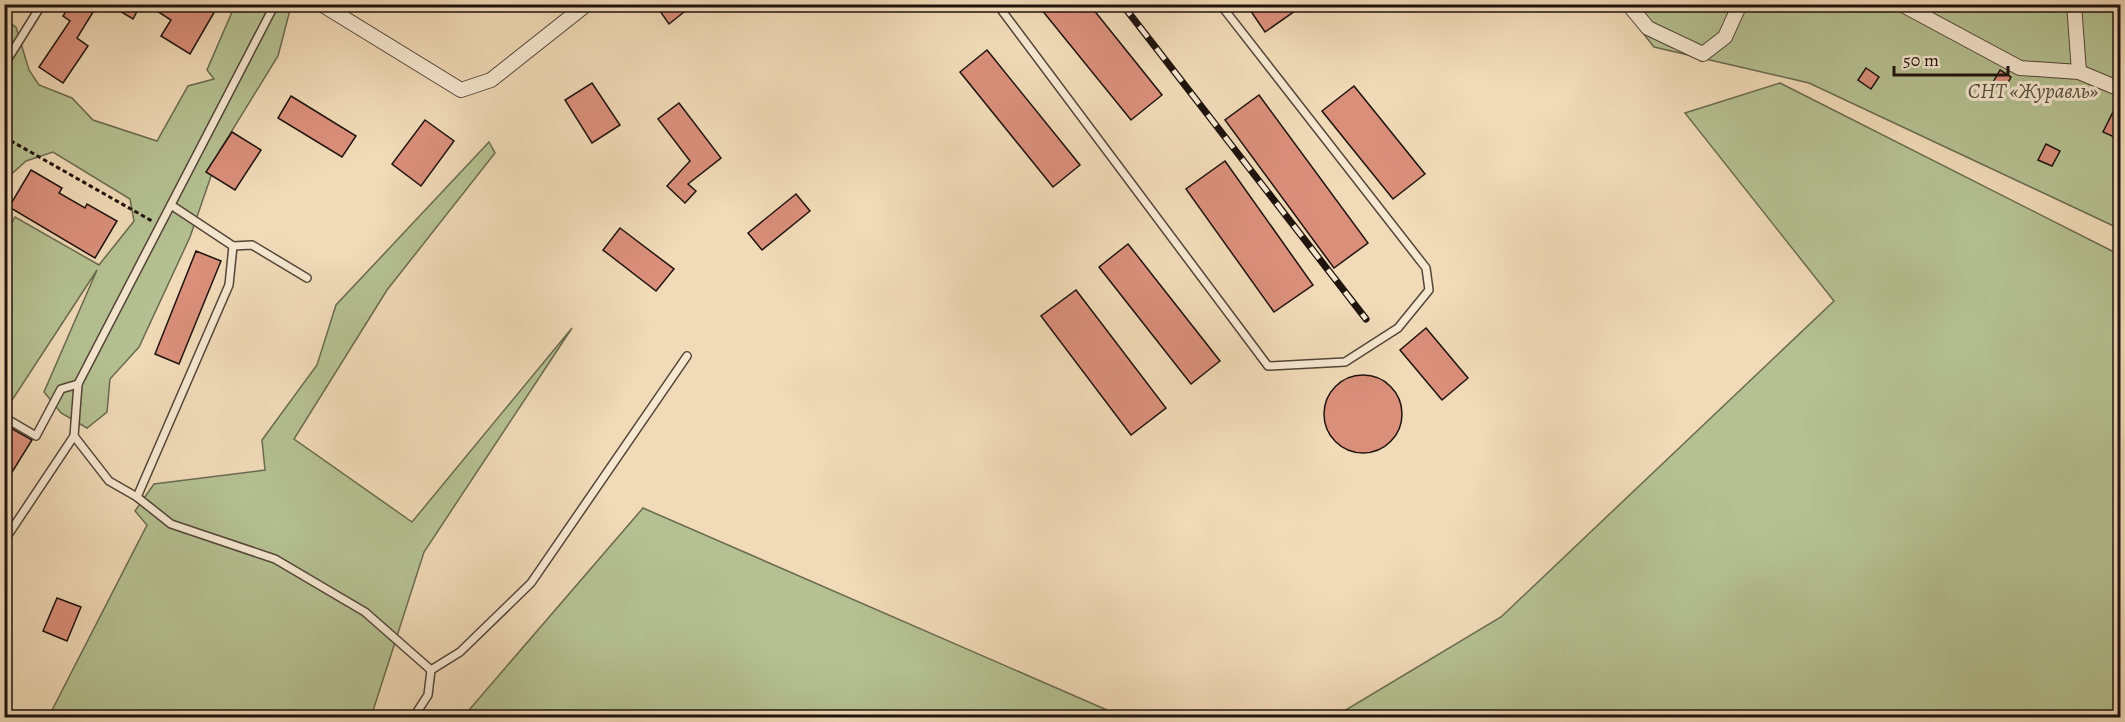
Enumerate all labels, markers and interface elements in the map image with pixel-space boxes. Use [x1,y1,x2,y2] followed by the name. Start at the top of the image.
[1894,39,2008,77] scale bar
[1903,48,1939,72] text: 50 m
[1968,77,2099,105] park label: СНТ «Журавль»

